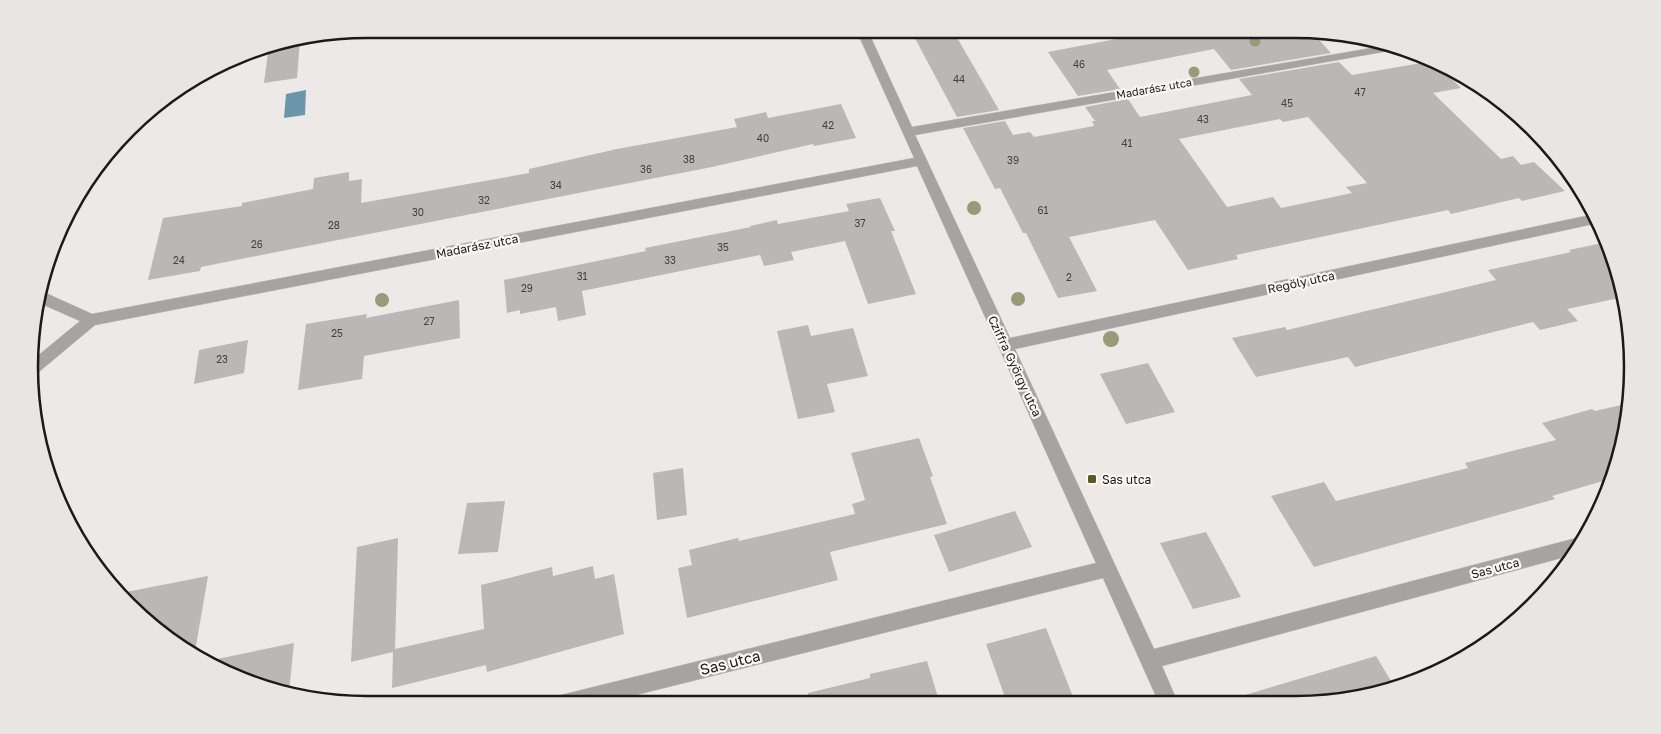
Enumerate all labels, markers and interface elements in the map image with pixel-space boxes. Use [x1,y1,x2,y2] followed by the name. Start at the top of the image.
[1073,58,1085,70] house number: 46
[953,73,965,85] house number: 44
[1115,75,1193,101] street label: Madarász utca
[1354,86,1366,98] house number: 47
[1281,97,1293,109] house number: 45
[1197,113,1209,125] house number: 43
[822,119,834,131] house number: 42
[757,132,769,144] house number: 40
[1122,137,1133,149] house number: 41
[683,153,695,165] house number: 38
[1007,154,1019,166] house number: 39
[640,163,652,175] house number: 36
[550,179,562,191] house number: 34
[478,194,490,206] house number: 32
[1038,204,1049,216] house number: 61
[412,206,424,218] house number: 30
[854,217,866,229] house number: 37
[328,219,340,231] house number: 28
[435,231,519,261] street label: Madarász utca
[251,238,263,250] house number: 26
[717,241,729,253] house number: 35
[173,254,185,266] house number: 24
[664,254,676,266] house number: 33
[1266,268,1336,296] street label: Regöly utca
[577,270,587,282] house number: 31
[1066,271,1072,283] house number: 2
[521,282,533,294] house number: 29
[985,313,1045,419] street label: Cziffra György utca
[423,315,435,327] house number: 27
[331,327,343,339] house number: 25
[216,353,228,365] house number: 23
[1102,472,1151,487] place label: Sas utca
[1086,473,1098,485] marker: Sas utca
[1469,554,1521,582] street label: Sas utca
[698,646,762,678] street label: Sas utca

